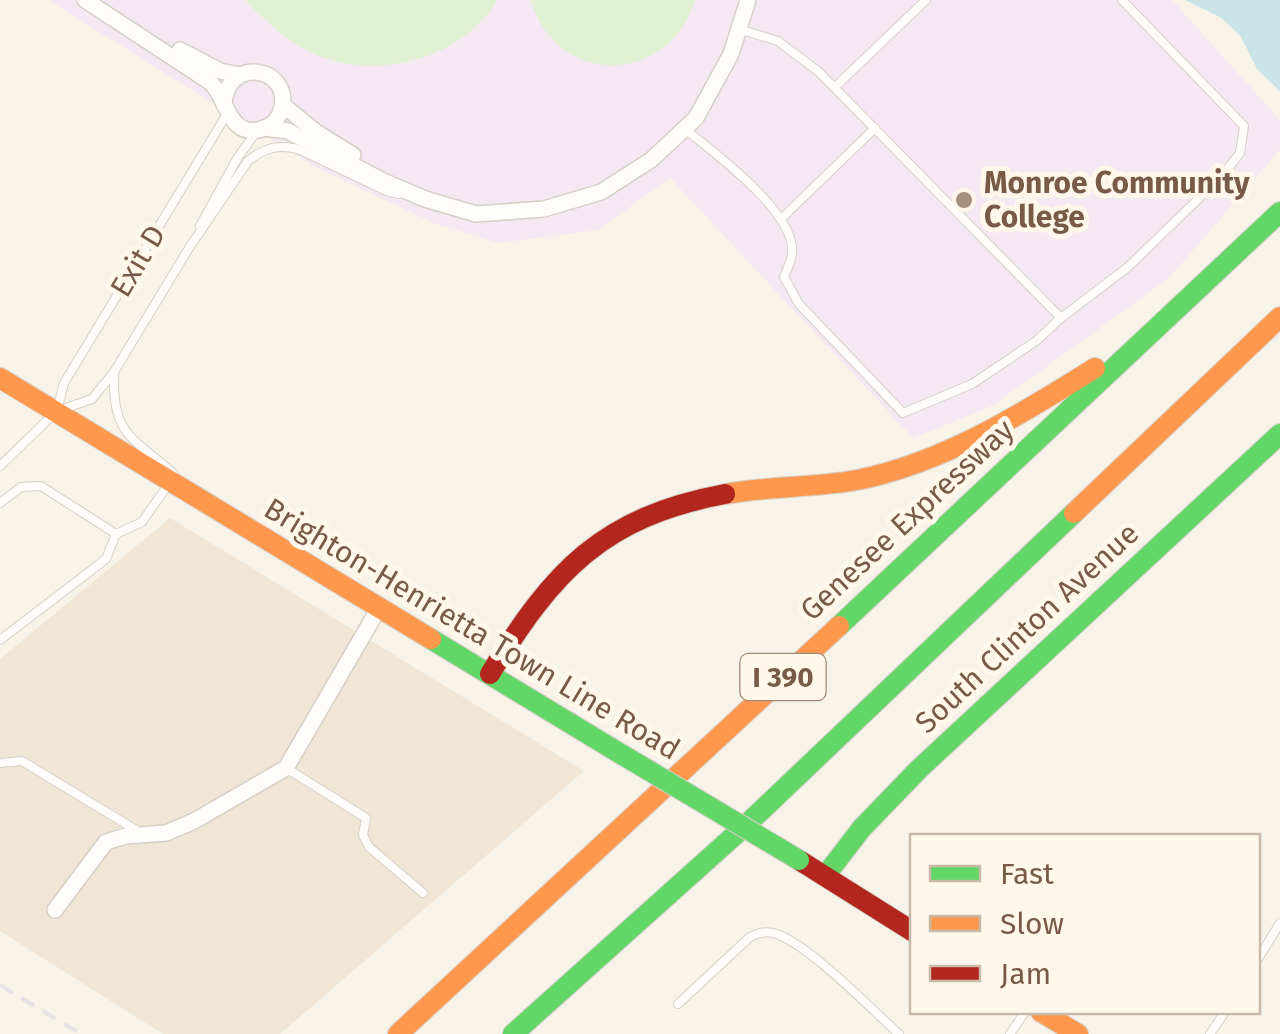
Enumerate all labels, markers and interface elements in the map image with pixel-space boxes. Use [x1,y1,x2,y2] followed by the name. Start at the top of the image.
[984,165,1250,235] place label: Monroe Community College
[953,189,975,211] marker: Monroe Community College
[103,219,173,303] street label: Exit D
[793,412,1021,628] street label: Genesee Expressway
[258,490,686,768] street label: Brighton-Henrietta Town Line Road
[908,515,1146,741] street label: South Clinton Avenue
[740,654,826,700] road number: I 390
[910,834,1260,1014] legend
[1000,856,1054,892] text: Fast
[1000,906,1064,942] text: Slow
[1000,956,1051,992] text: Jam

